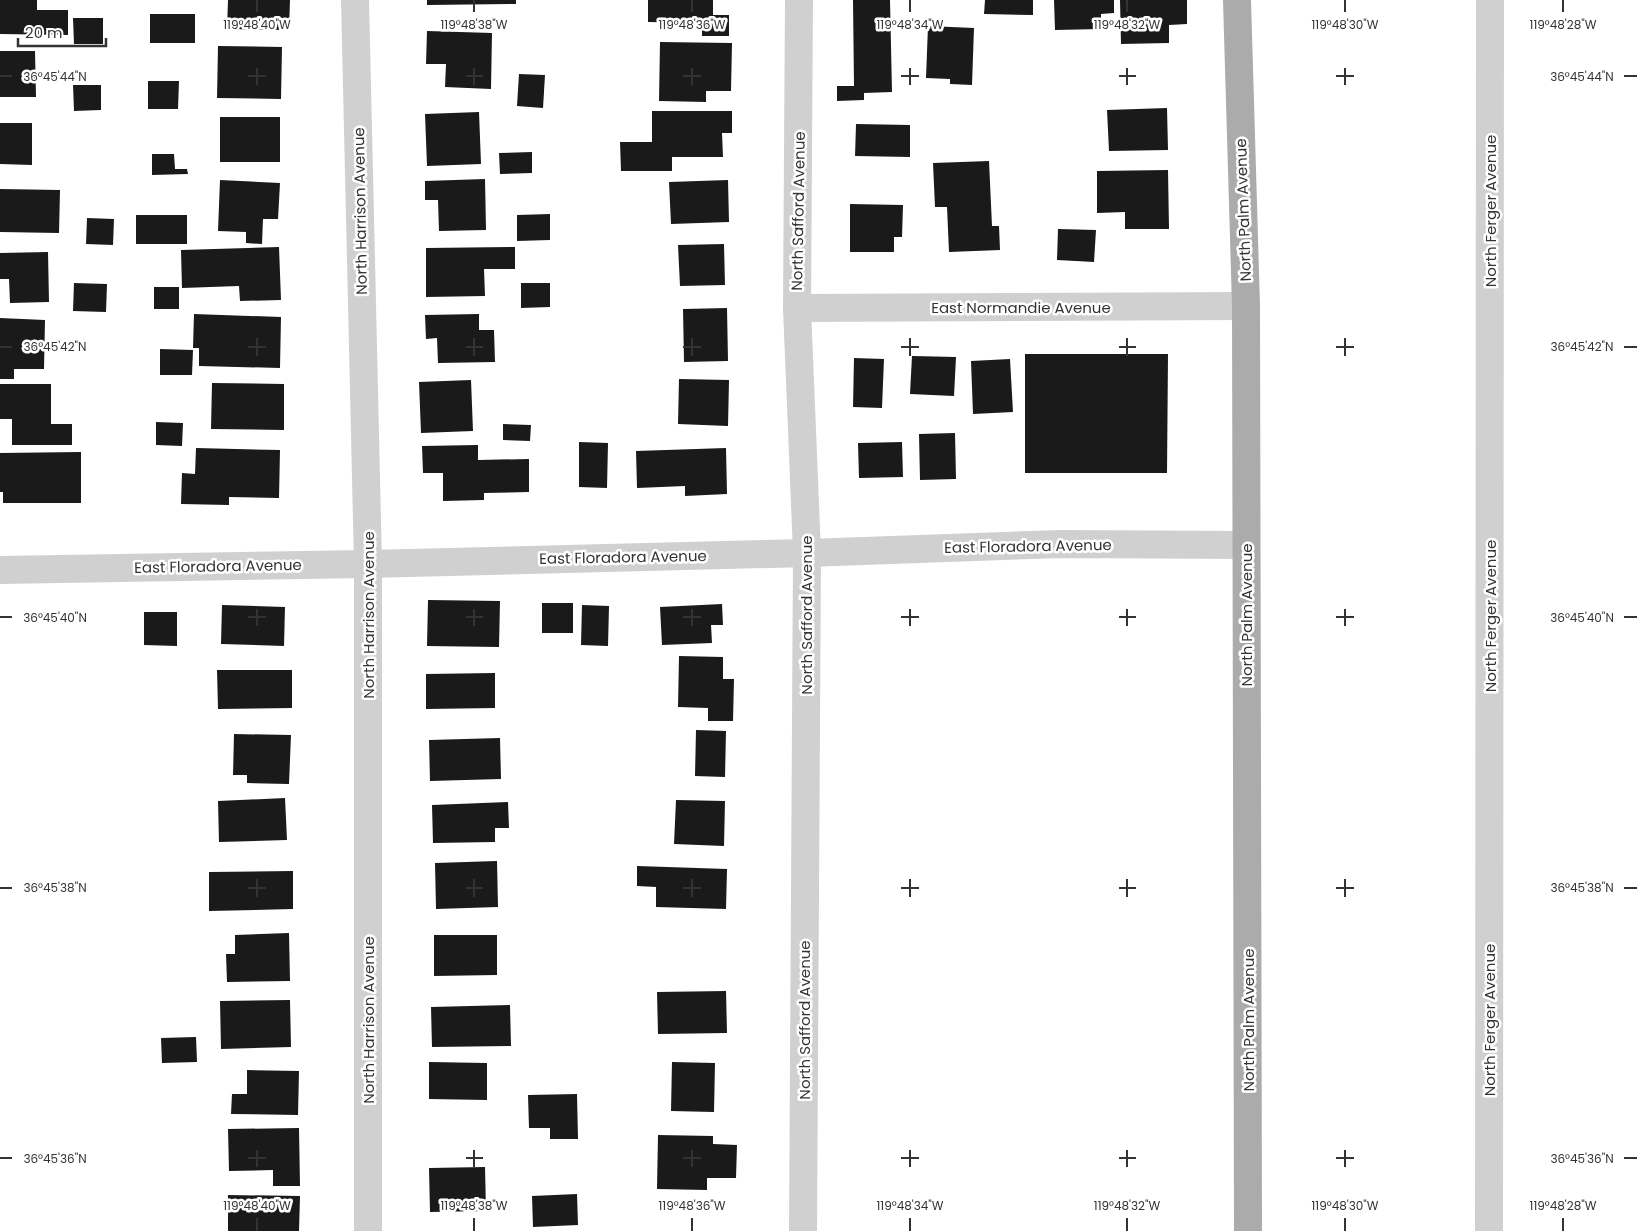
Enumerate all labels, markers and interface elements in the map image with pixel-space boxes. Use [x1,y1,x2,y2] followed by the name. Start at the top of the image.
[18,15,105,47] scale bar
[223,16,291,33] text: 119°48'40"W
[440,16,508,33] text: 119°48'38"W
[658,16,726,33] text: 119°48'36"W
[876,16,944,33] text: 119°48'34"W
[1094,16,1160,33] text: 119°48'32"W
[1311,16,1379,33] text: 119°48'30"W
[1530,16,1597,33] text: 119°48'28"W
[25,22,63,43] text: 20 m
[23,68,87,85] text: 36°45'44"N
[1550,68,1614,85] text: 36°45'44"N
[348,127,372,295] street label: North Harrison Avenue
[786,131,810,291] street label: North Safford Avenue
[1480,135,1501,287] street label: North Ferger Avenue
[1230,138,1256,282] street label: North Palm Avenue
[931,297,1111,318] street label: East Normandie Avenue
[24,338,87,355] text: 36°45'42"N
[1551,338,1614,355] text: 36°45'42"N
[358,531,379,699] street label: North Harrison Avenue
[944,534,1112,558] street label: East Floradora Avenue
[796,535,817,695] street label: North Safford Avenue
[1480,540,1501,692] street label: North Ferger Avenue
[1236,543,1257,687] street label: North Palm Avenue
[539,545,707,569] street label: East Floradora Avenue
[134,554,302,578] street label: East Floradora Avenue
[23,609,87,626] text: 36°45'40"N
[1550,609,1614,626] text: 36°45'40"N
[23,879,87,896] text: 36°45'38"N
[1550,879,1614,896] text: 36°45'38"N
[358,936,379,1104] street label: North Harrison Avenue
[794,940,815,1100] street label: North Safford Avenue
[1479,944,1500,1096] street label: North Ferger Avenue
[1238,948,1259,1092] street label: North Palm Avenue
[23,1150,87,1167] text: 36°45'36"N
[1550,1150,1614,1167] text: 36°45'36"N
[223,1197,291,1214] text: 119°48'40"W
[440,1197,508,1214] text: 119°48'38"W
[658,1197,726,1214] text: 119°48'36"W
[876,1197,944,1214] text: 119°48'34"W
[1094,1197,1160,1214] text: 119°48'32"W
[1311,1197,1379,1214] text: 119°48'30"W
[1530,1197,1597,1214] text: 119°48'28"W

